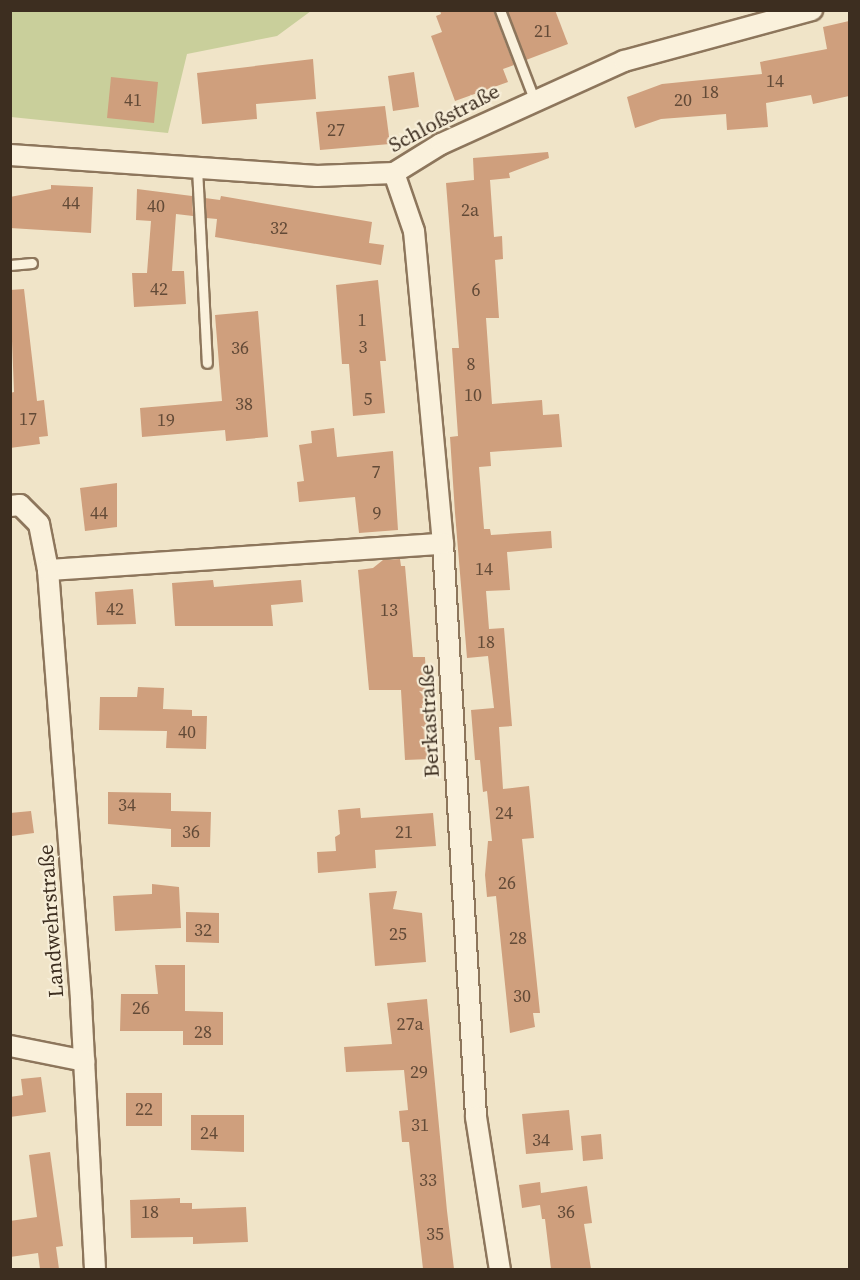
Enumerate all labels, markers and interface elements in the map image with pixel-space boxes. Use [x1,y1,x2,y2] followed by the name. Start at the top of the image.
[534,20,552,42] house number: 21
[766,70,784,92] house number: 14
[384,78,504,158] street label: Schloßstraße
[701,81,719,103] house number: 18
[124,89,142,111] house number: 41
[674,89,692,111] house number: 20
[327,119,345,141] house number: 27
[62,192,80,214] house number: 44
[147,195,165,217] house number: 40
[461,199,479,221] house number: 2a
[270,217,288,239] house number: 32
[150,278,168,300] house number: 42
[472,279,480,301] house number: 6
[358,309,366,331] house number: 1
[359,336,367,358] house number: 3
[231,337,249,359] house number: 36
[467,353,475,375] house number: 8
[464,384,482,406] house number: 10
[364,388,372,410] house number: 5
[235,393,253,415] house number: 38
[19,408,37,430] house number: 17
[157,409,175,431] house number: 19
[372,461,380,483] house number: 7
[90,502,108,524] house number: 44
[373,502,381,524] house number: 9
[475,558,493,580] house number: 14
[106,598,124,620] house number: 42
[380,599,398,621] house number: 13
[477,631,495,653] house number: 18
[413,664,445,778] street label: Berkastraße
[178,721,196,743] house number: 40
[118,794,136,816] house number: 34
[495,802,513,824] house number: 24
[182,821,200,843] house number: 36
[395,821,413,843] house number: 21
[33,844,69,998] street label: Landwehrstraße
[498,872,516,894] house number: 26
[194,919,212,941] house number: 32
[389,923,407,945] house number: 25
[509,927,527,949] house number: 28
[513,985,531,1007] house number: 30
[132,997,150,1019] house number: 26
[396,1013,424,1035] house number: 27a
[194,1021,212,1043] house number: 28
[410,1061,428,1083] house number: 29
[135,1098,153,1120] house number: 22
[411,1114,429,1136] house number: 31
[200,1122,218,1144] house number: 24
[532,1129,550,1151] house number: 34
[419,1169,437,1191] house number: 33
[141,1201,159,1223] house number: 18
[557,1201,575,1223] house number: 36
[426,1223,444,1245] house number: 35

